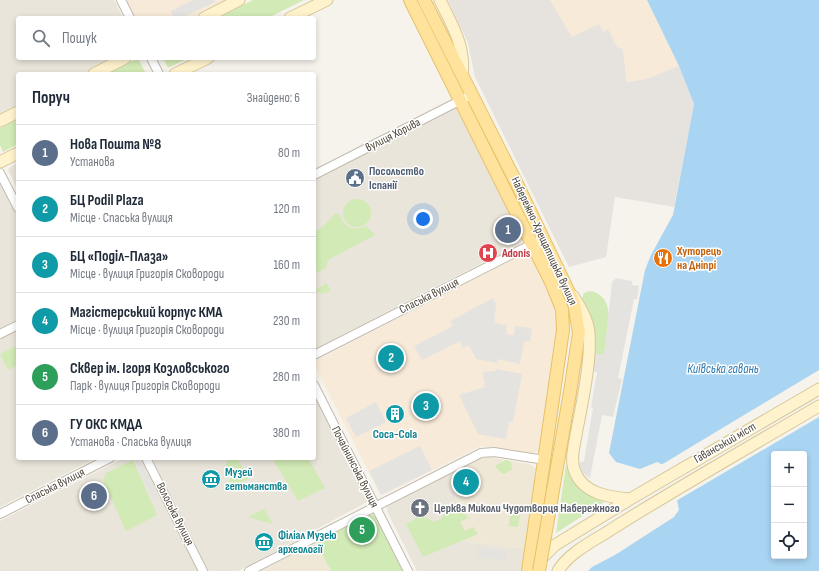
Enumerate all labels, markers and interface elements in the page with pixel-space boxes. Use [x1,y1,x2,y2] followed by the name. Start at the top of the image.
[16,16,316,60] search box
[30,27,52,49] icon: search
[62,29,97,48] text: Пошук
[32,88,70,108] text: Поруч
[247,90,300,106] text: Знайдено: 6
[363,115,423,155] street label: вулиця Хорива
[70,135,161,154] text: Нова Пошта №8
[42,145,48,161] text: 1
[278,145,300,161] text: 80 m
[70,154,115,170] text: Установа
[369,164,424,193] place label: Посольство Іспанії
[344,167,366,189] public building icon: Посольство Іспанії
[508,174,581,308] street label: Набережно-Хрещатицька вулиця
[70,191,144,210] text: БЦ Podil Plaza
[42,201,48,217] text: 2
[274,201,300,217] text: 120 m
[413,209,433,229] your location
[70,210,173,226] text: Місце · Спаська вулиця
[495,215,521,245] pin: 1
[477,242,499,264] hospital icon: Adonis
[676,244,721,273] place label: Хуторець на Дніпрі
[501,246,531,261] place label: Adonis
[70,247,168,266] text: БЦ «Поділ-Плаза»
[652,247,674,269] restaurant icon: Хуторець на Дніпрі
[42,257,48,273] text: 3
[274,257,300,273] text: 160 m
[70,266,224,282] text: Місце · вулиця Григорія Сковороди
[397,275,461,317] street label: Спаська вулиця
[70,303,223,322] text: Магістерський корпус КМА
[42,313,48,329] text: 4
[273,313,300,329] text: 230 m
[70,322,224,338] text: Місце · вулиця Григорія Сковороди
[378,343,404,373] pin: 2
[70,359,229,378] text: Сквер ім. Ігоря Козловського
[687,361,759,377] water label: Київська гавань
[42,369,48,385] text: 5
[273,369,300,385] text: 280 m
[70,378,220,394] text: Парк · вулиця Григорія Сковороди
[413,391,439,421] pin: 3
[384,403,406,425] building icon: Coca-Cola
[70,415,142,434] text: ГУ ОКС КМДА
[691,419,759,467] street label: Гаванський міст
[328,424,382,511] street label: Почайнинська вулиця
[42,425,48,441] text: 6
[273,425,300,441] text: 380 m
[373,427,417,442] place label: Coca-Cola
[70,434,191,450] text: Установа · Спаська вулиця
[771,451,807,559] map controls
[771,451,807,487] button: +
[23,465,87,507] street label: Спаська вулиця
[225,465,287,494] place label: Музей гетьманства
[453,467,479,497] pin: 4
[200,468,222,490] museum icon: Музей гетьманства
[153,480,197,548] street label: Волоська вулиця
[81,481,107,511] pin: 6
[771,487,807,523] button: −
[409,497,431,519] church icon: Церква Миколи Чудотворця Набережного
[434,501,620,516] place label: Церква Миколи Чудотворця Набережного
[349,515,375,545] pin: 5
[771,523,807,559] button: locate
[278,528,337,557] place label: Філіал Музею археології
[253,531,275,553] museum icon: Філіал Музею археології

